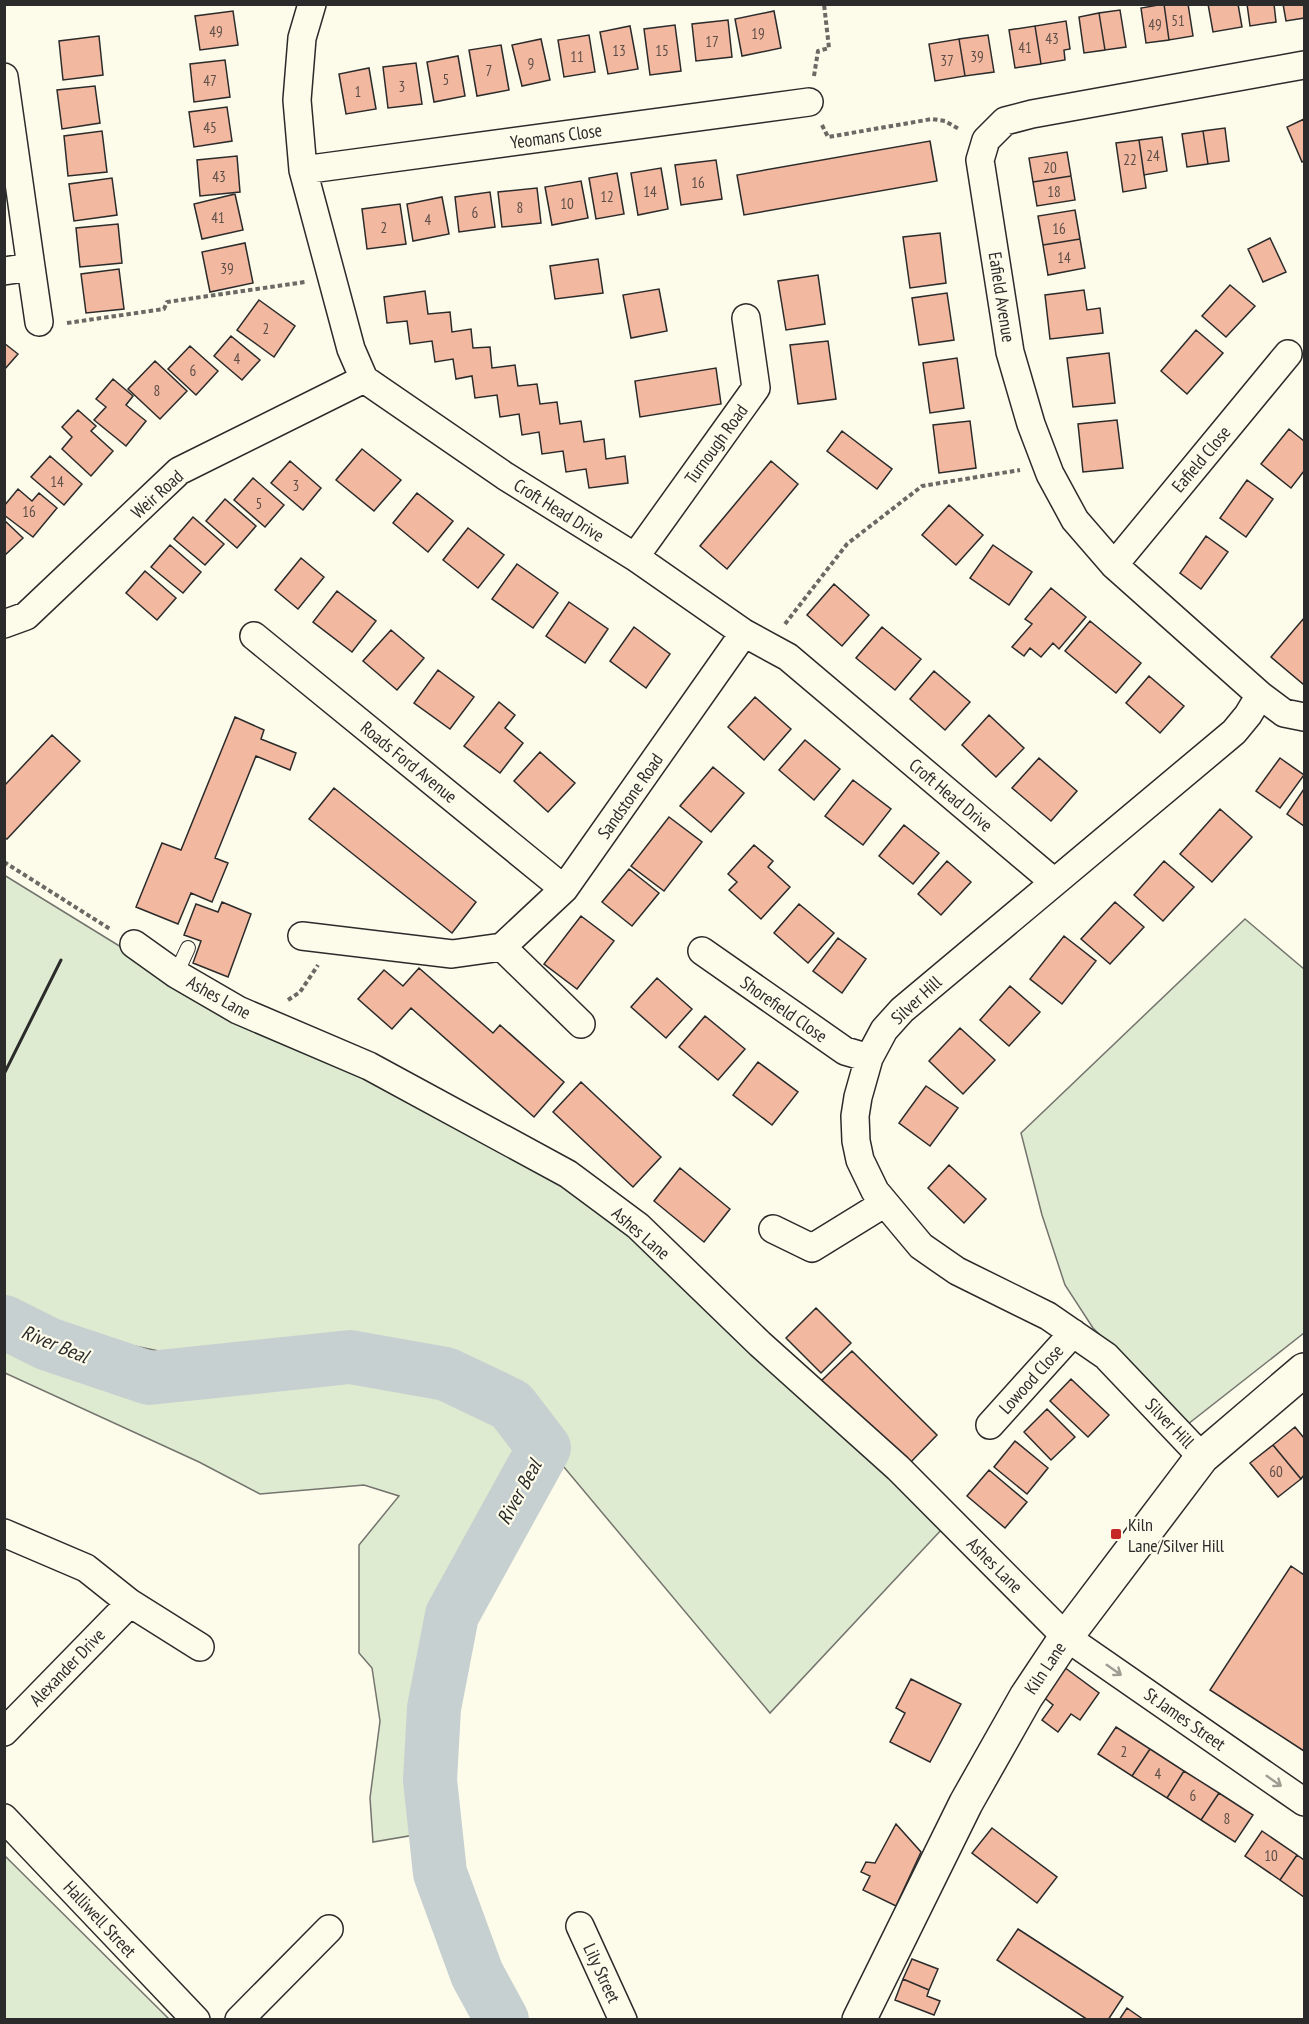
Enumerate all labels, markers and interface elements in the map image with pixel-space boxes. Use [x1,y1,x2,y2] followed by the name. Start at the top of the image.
[1171,11,1185,30] house number: 51
[1148,15,1162,34] house number: 49
[209,22,223,41] house number: 49
[751,24,765,43] house number: 19
[1045,29,1059,48] house number: 43
[705,32,719,51] house number: 17
[1018,38,1032,57] house number: 41
[612,41,626,60] house number: 13
[655,41,669,60] house number: 15
[570,47,584,66] house number: 11
[970,47,984,66] house number: 39
[940,51,954,70] house number: 37
[528,54,534,73] house number: 9
[486,61,492,80] house number: 7
[443,70,449,89] house number: 5
[203,71,217,90] house number: 47
[399,77,405,96] house number: 3
[355,82,361,101] house number: 1
[203,118,217,137] house number: 45
[509,118,603,154] street label: Yeomans Close
[1146,146,1160,165] house number: 24
[1123,150,1137,169] house number: 22
[1043,158,1057,177] house number: 20
[212,167,226,186] house number: 43
[691,173,705,192] house number: 16
[643,182,657,201] house number: 14
[1047,182,1061,201] house number: 18
[600,187,614,206] house number: 12
[560,194,574,213] house number: 10
[517,198,523,217] house number: 8
[472,203,479,222] house number: 6
[211,208,225,227] house number: 41
[425,210,432,229] house number: 4
[381,218,387,237] house number: 2
[1052,219,1066,238] house number: 16
[1057,248,1071,267] house number: 14
[984,250,1020,344] street label: Eafield Avenue
[220,259,234,278] house number: 39
[263,319,269,338] house number: 2
[234,349,241,368] house number: 4
[190,361,197,380] house number: 6
[154,381,160,400] house number: 8
[679,400,753,488] street label: Turnough Road
[1167,421,1235,497] street label: Eafield Close
[126,465,188,523] street label: Weir Road
[50,472,64,491] house number: 14
[510,473,608,547] street label: Croft Head Drive
[293,476,299,495] house number: 3
[256,494,262,513] house number: 5
[22,502,36,521] house number: 16
[356,716,462,808] street label: Roads Ford Avenue
[592,749,668,843] street label: Sandstone Road
[904,753,998,837] street label: Croft Head Drive
[183,970,255,1024] street label: Ashes Lane
[886,970,947,1029] street label: Silver Hill
[736,971,832,1047] street label: Shorefield Close
[607,1201,675,1265] street label: Ashes Lane
[18,1319,94,1370] water label: River Beal
[994,1339,1068,1419] street label: Lowood Close
[1141,1393,1200,1453] street label: Silver Hill
[491,1453,548,1529] water label: River Beal
[1269,1462,1283,1481] house number: 60
[1128,1513,1225,1557] place label: Kiln Lane/Silver Hill
[1109,1527,1123,1541] marker: Kiln Lane/Silver Hill
[962,1532,1028,1598] street label: Ashes Lane
[24,1623,110,1711] street label: Alexander Drive
[1019,1637,1071,1699] street label: Kiln Lane
[1105,1664,1121,1676] one-way arrow
[1140,1683,1230,1755] street label: St James Street
[1121,1742,1127,1761] house number: 2
[1155,1764,1162,1783] house number: 4
[1266,1775,1282,1787] one-way arrow
[1190,1786,1197,1805] house number: 6
[1224,1809,1230,1828] house number: 8
[1264,1846,1278,1865] house number: 10
[59,1876,141,1962] street label: Halliwell Street
[578,1940,626,2006] street label: Lily Street

